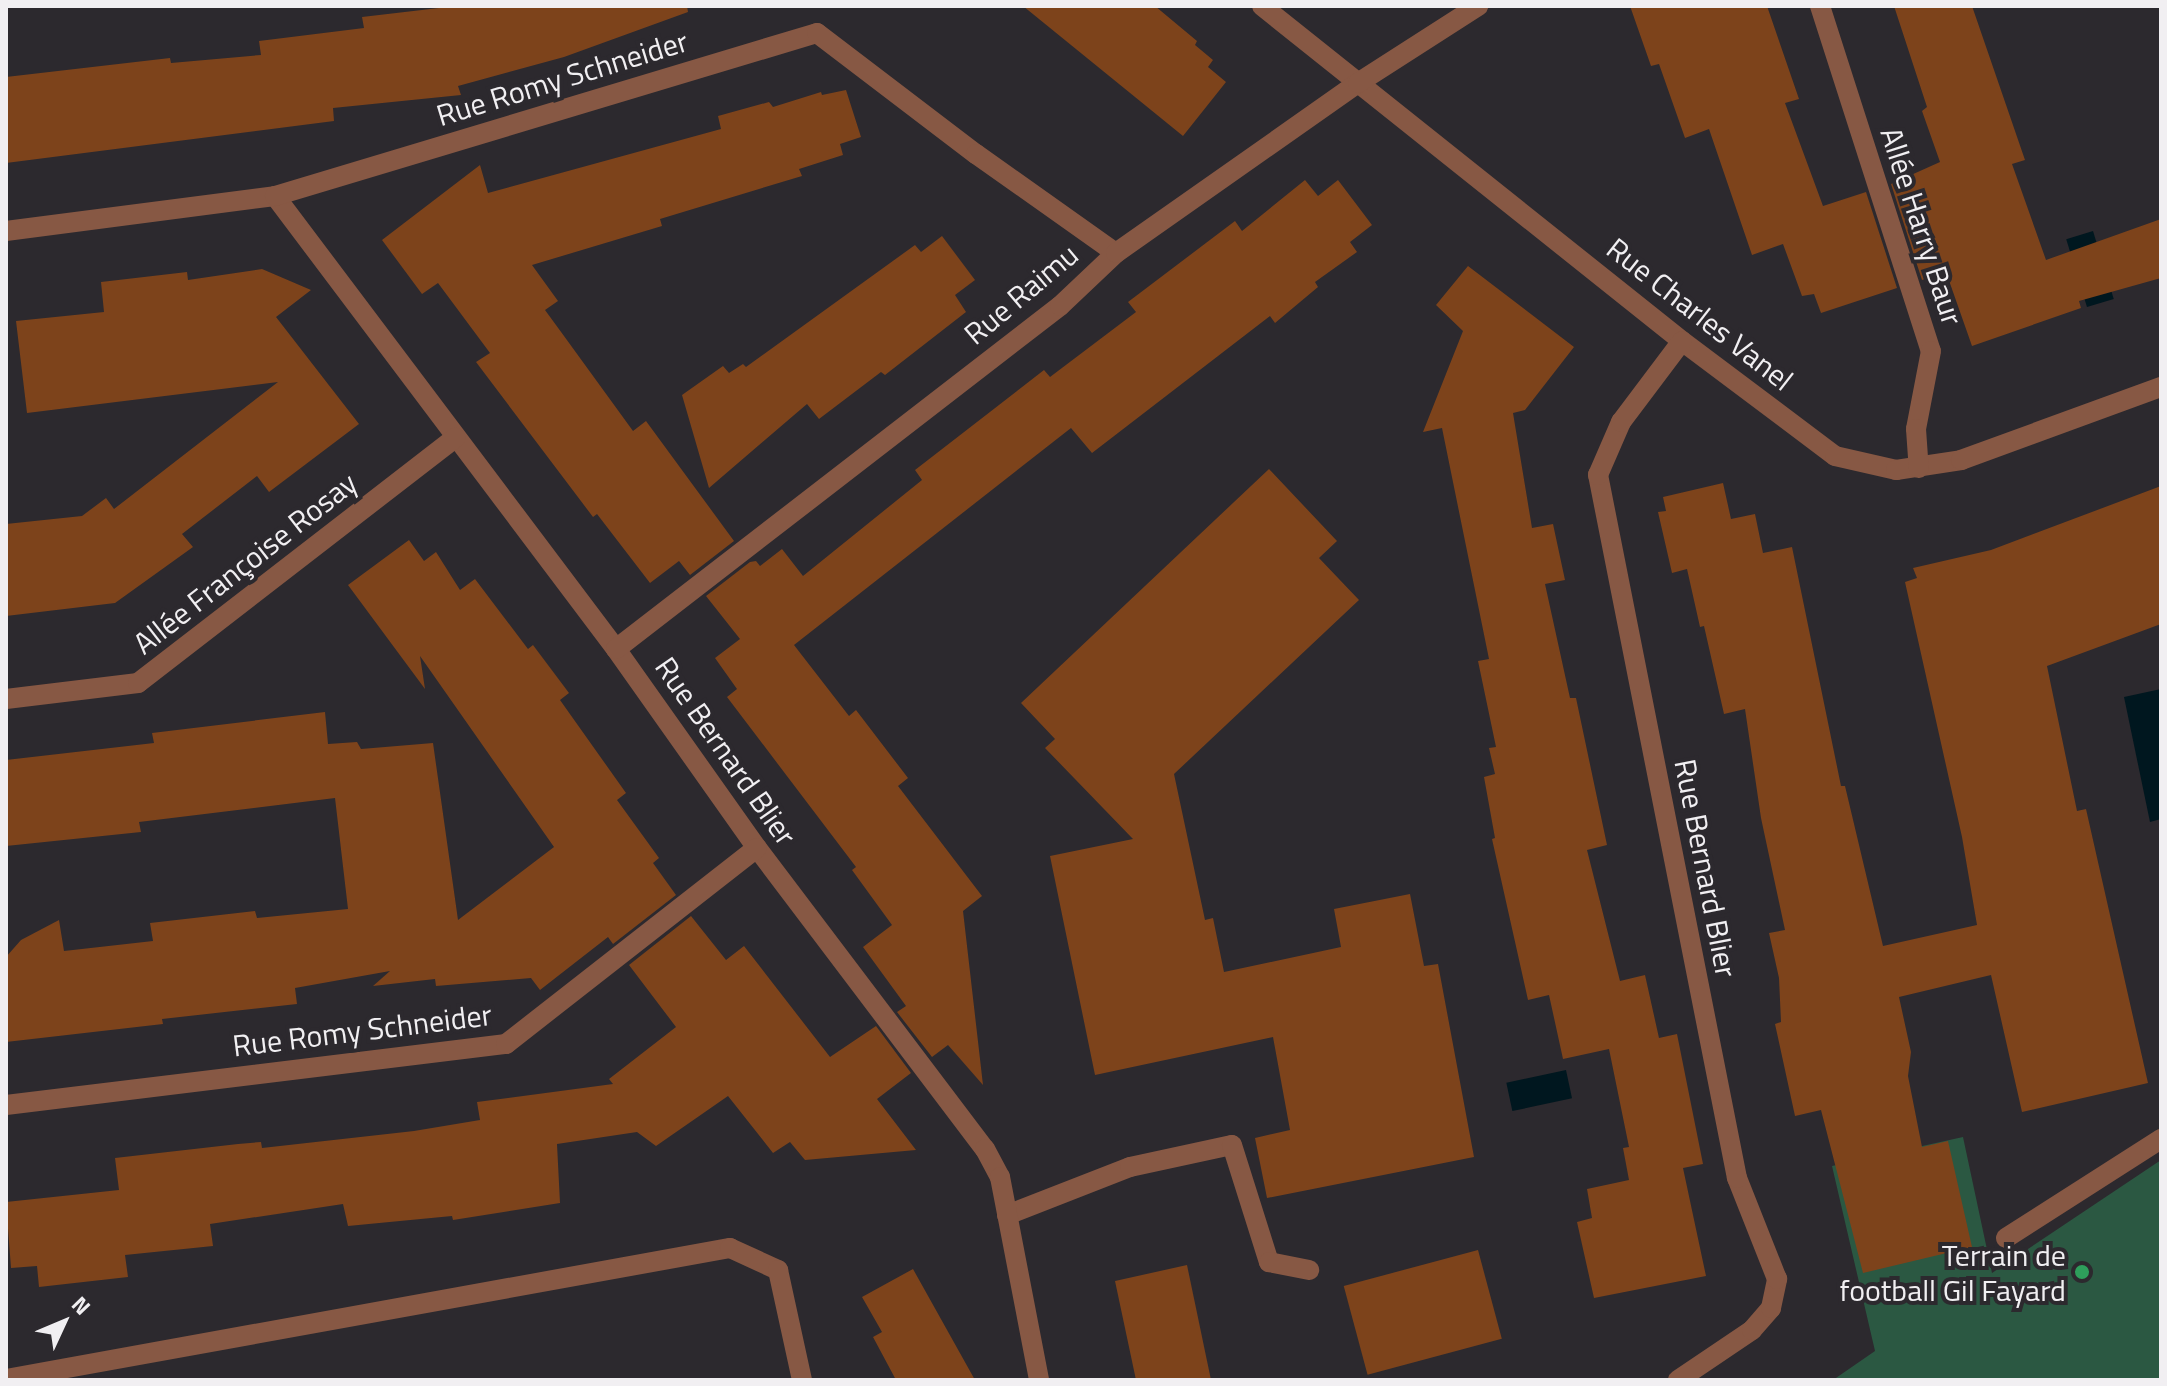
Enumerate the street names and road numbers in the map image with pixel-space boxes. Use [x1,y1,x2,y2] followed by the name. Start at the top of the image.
[432,23,692,133] street label: Rue Romy Schneider
[1873,123,1971,329] street label: Allée Harry Baur
[1600,230,1800,398] street label: Rue Charles Vanel
[957,236,1085,352] street label: Rue Raimu
[126,465,364,661] street label: Allée Françoise Rosay
[648,650,804,852] street label: Rue Bernard Blier
[1667,756,1745,980] street label: Rue Bernard Blier
[230,996,494,1064] street label: Rue Romy Schneider

